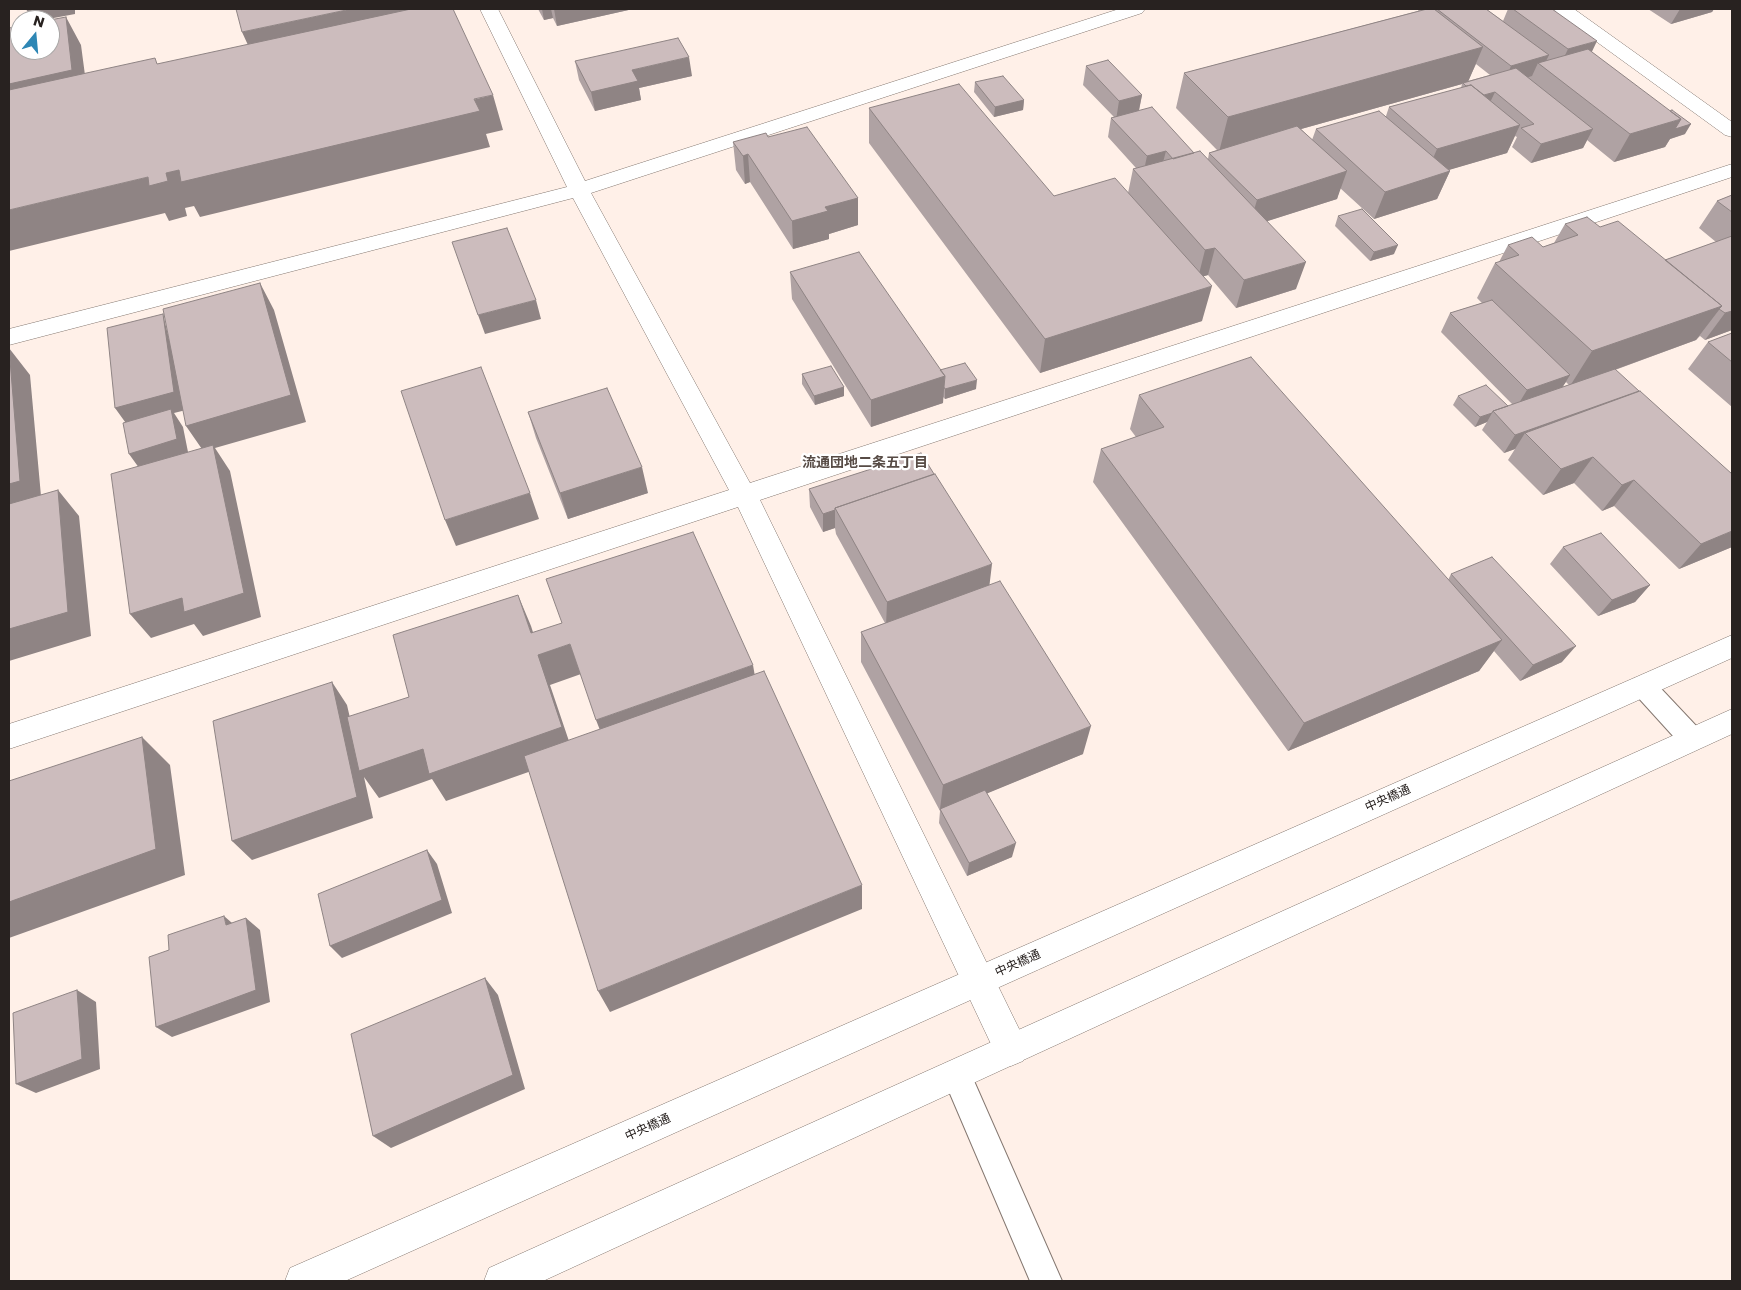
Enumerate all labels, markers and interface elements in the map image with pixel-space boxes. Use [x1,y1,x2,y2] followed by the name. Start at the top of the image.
[10,10,60,60] north arrow
[31,11,47,33] text: N
[802,455,928,471] district label: 流通団地二条五丁目
[1363,783,1413,815] street label: 中央橋通
[993,948,1043,980] street label: 中央橋通
[623,1112,673,1144] street label: 中央橋通

